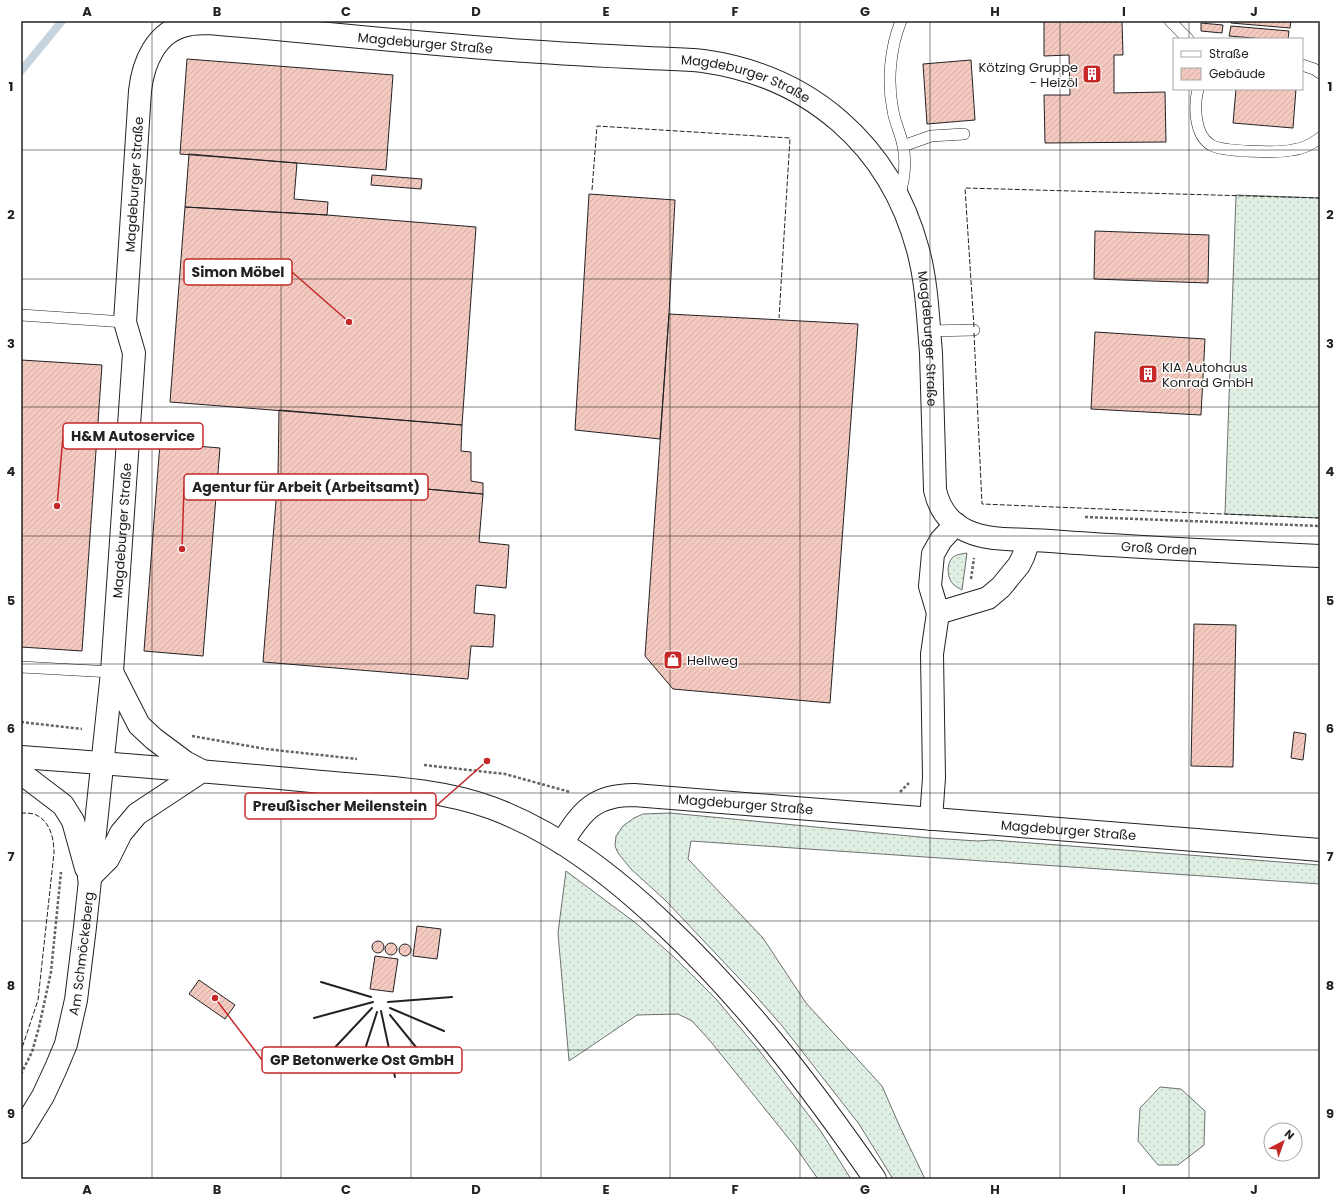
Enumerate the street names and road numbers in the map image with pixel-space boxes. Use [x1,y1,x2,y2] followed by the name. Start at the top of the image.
[357,28,494,59] street label: Magdeburger Straße
[680,50,814,107] street label: Magdeburger Straße
[121,116,148,253] street label: Magdeburger Straße
[913,270,942,407] street label: Magdeburger Straße
[108,462,136,599] street label: Magdeburger Straße
[1121,537,1198,560] street label: Groß Orden
[677,790,814,819] street label: Magdeburger Straße
[1000,815,1137,845] street label: Magdeburger Straße
[64,891,99,1017] street label: Am Schmöckeberg

